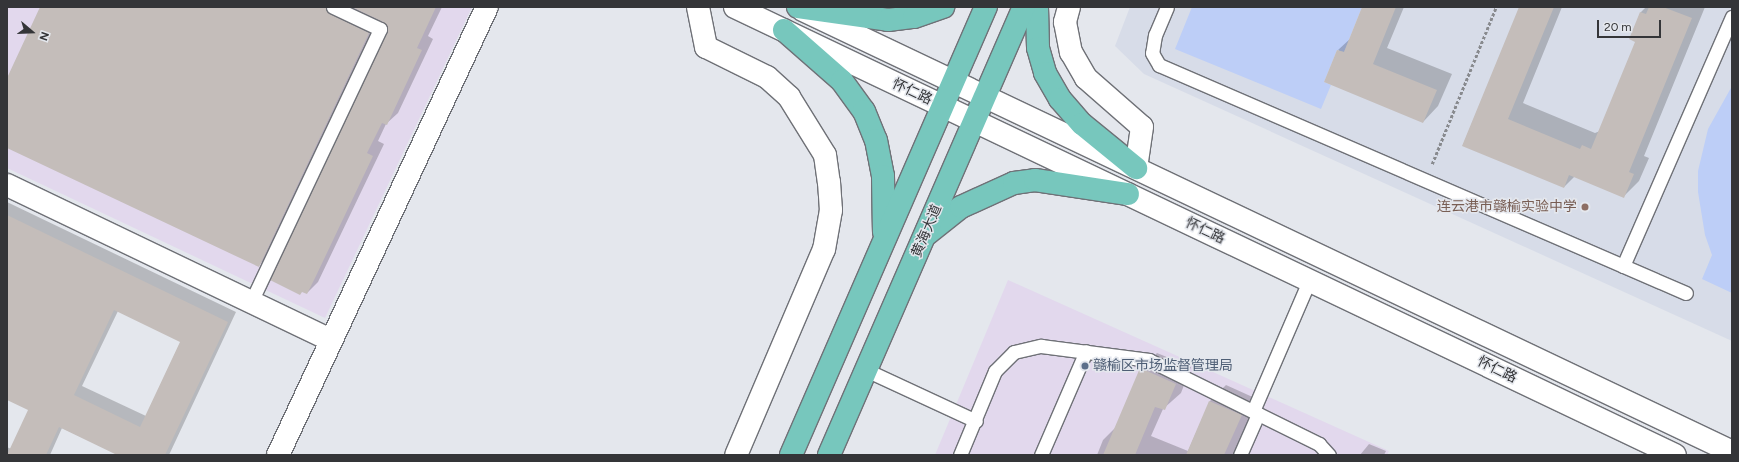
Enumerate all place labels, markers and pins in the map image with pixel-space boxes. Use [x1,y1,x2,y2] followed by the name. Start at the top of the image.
[1437,199,1577,215] place label: 连云港市赣榆实验中学
[1580,202,1590,212] marker: 连云港市赣榆实验中学
[1093,358,1233,374] place label: 赣榆区市场监督管理局
[1080,361,1090,371] marker: 赣榆区市场监督管理局

